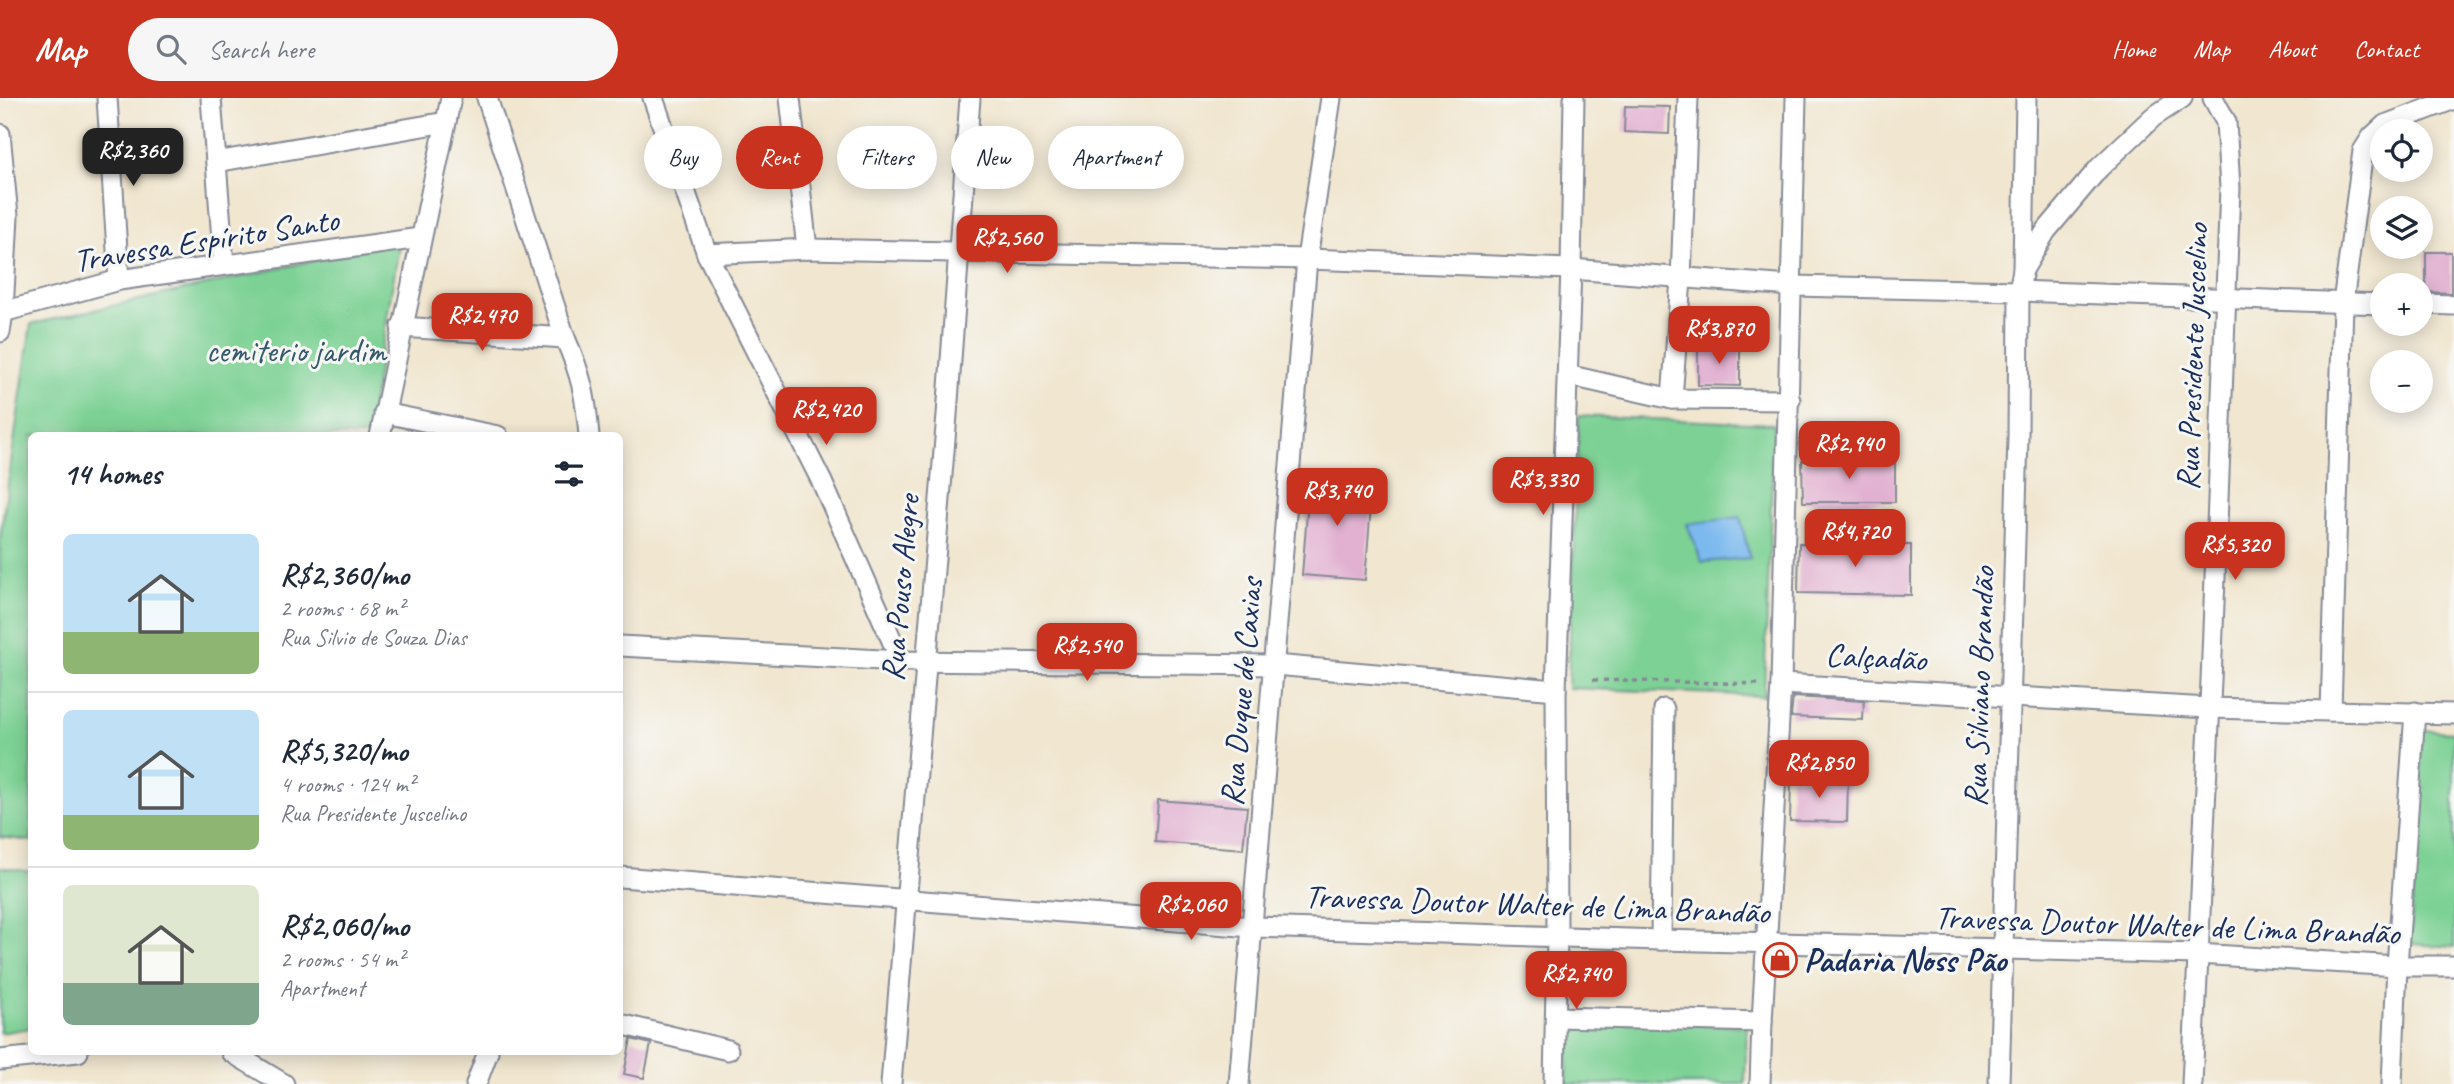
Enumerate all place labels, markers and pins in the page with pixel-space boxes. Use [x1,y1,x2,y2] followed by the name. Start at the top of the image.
[68,129,198,188] pin: R$2,360
[942,216,1072,275] pin: R$2,560
[417,294,547,353] pin: R$2,470
[1654,306,1784,366] pin: R$3,870
[761,388,891,447] pin: R$2,420
[1784,422,1914,481] pin: R$2,940
[1478,458,1608,517] pin: R$3,330
[1272,468,1402,528] pin: R$3,740
[1790,510,1920,569] pin: R$4,720
[2170,522,2300,582] pin: R$5,320
[1022,624,1152,683] pin: R$2,540
[1754,740,1884,800] pin: R$2,850
[1126,882,1256,942] pin: R$2,060
[1804,939,2008,981] place label: Padaria Noss Pão
[1761,941,1799,979] shop icon: Padaria Noss Pão
[1511,951,1641,1011] pin: R$2,740

